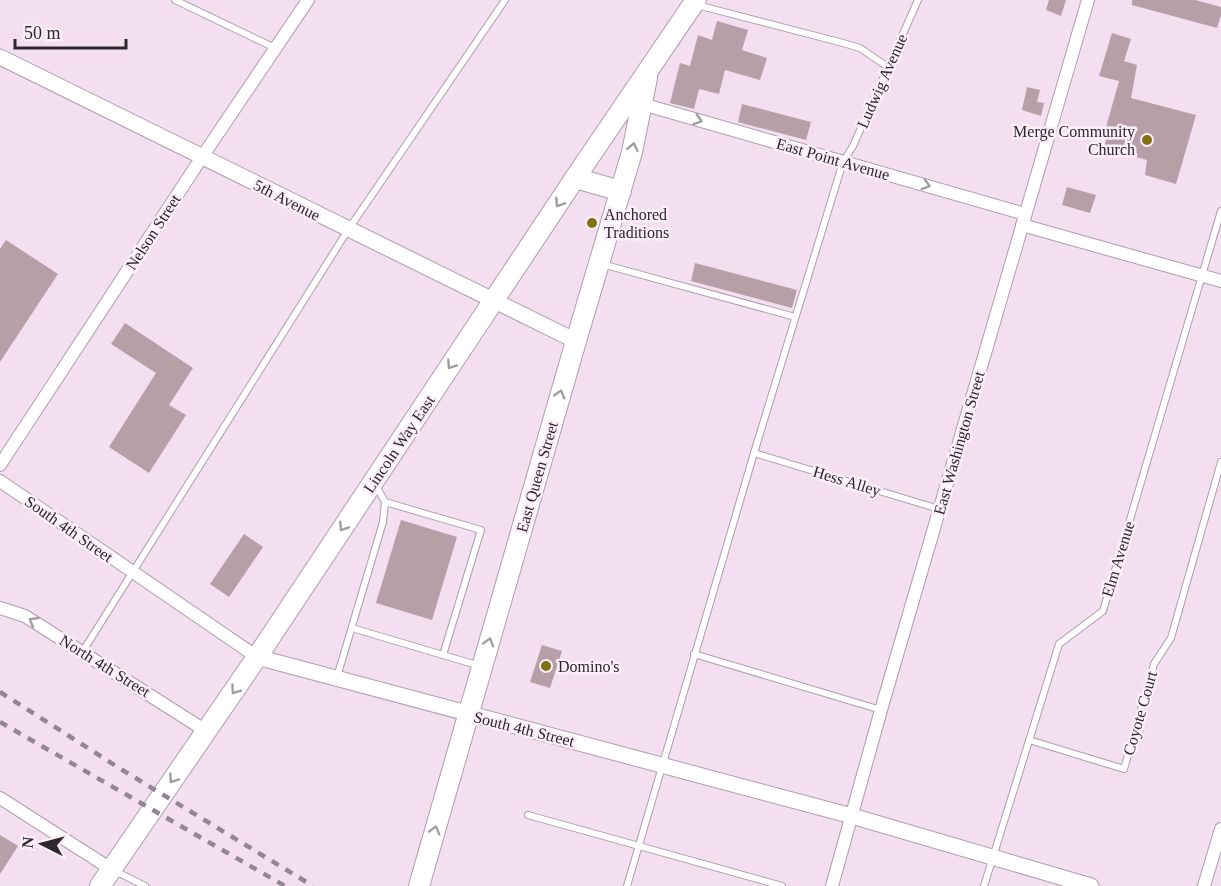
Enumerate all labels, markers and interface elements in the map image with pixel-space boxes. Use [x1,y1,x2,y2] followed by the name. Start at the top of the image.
[15,12,126,50] scale bar
[24,23,61,43] text: 50 m
[854,31,911,131] street label: Ludwig Avenue
[692,113,703,125] one-way arrow
[1013,123,1135,158] place label: Merge Community Church
[1140,133,1154,147] marker: Merge Community Church
[774,135,892,183] street label: East Point Avenue
[626,142,639,152] one-way arrow
[251,176,323,224] street label: 5th Avenue
[920,178,931,190] one-way arrow
[122,191,184,273] street label: Nelson Street
[555,196,566,207] one-way arrow
[604,206,669,241] place label: Anchored Traditions
[585,216,599,230] marker: Anchored Traditions
[448,359,459,370] one-way arrow
[930,369,989,517] street label: East Washington Street
[553,390,566,400] one-way arrow
[360,392,439,497] street label: Lincoln Way East
[513,419,561,534] street label: East Queen Street
[811,463,883,500] street label: Hess Alley
[22,492,117,566] street label: South 4th Street
[1098,519,1138,599] street label: Elm Avenue
[339,521,350,532] one-way arrow
[29,616,39,628] one-way arrow
[57,631,154,701] street label: North 4th Street
[482,638,494,648] one-way arrow
[558,658,620,675] place label: Domino's
[539,659,553,673] marker: Domino's
[1120,668,1161,757] street label: Coyote Court
[231,683,242,694] one-way arrow
[472,708,577,750] street label: South 4th Street
[169,772,180,783] one-way arrow
[12,814,72,874] north arrow
[428,825,440,836] one-way arrow
[19,835,37,849] text: N

